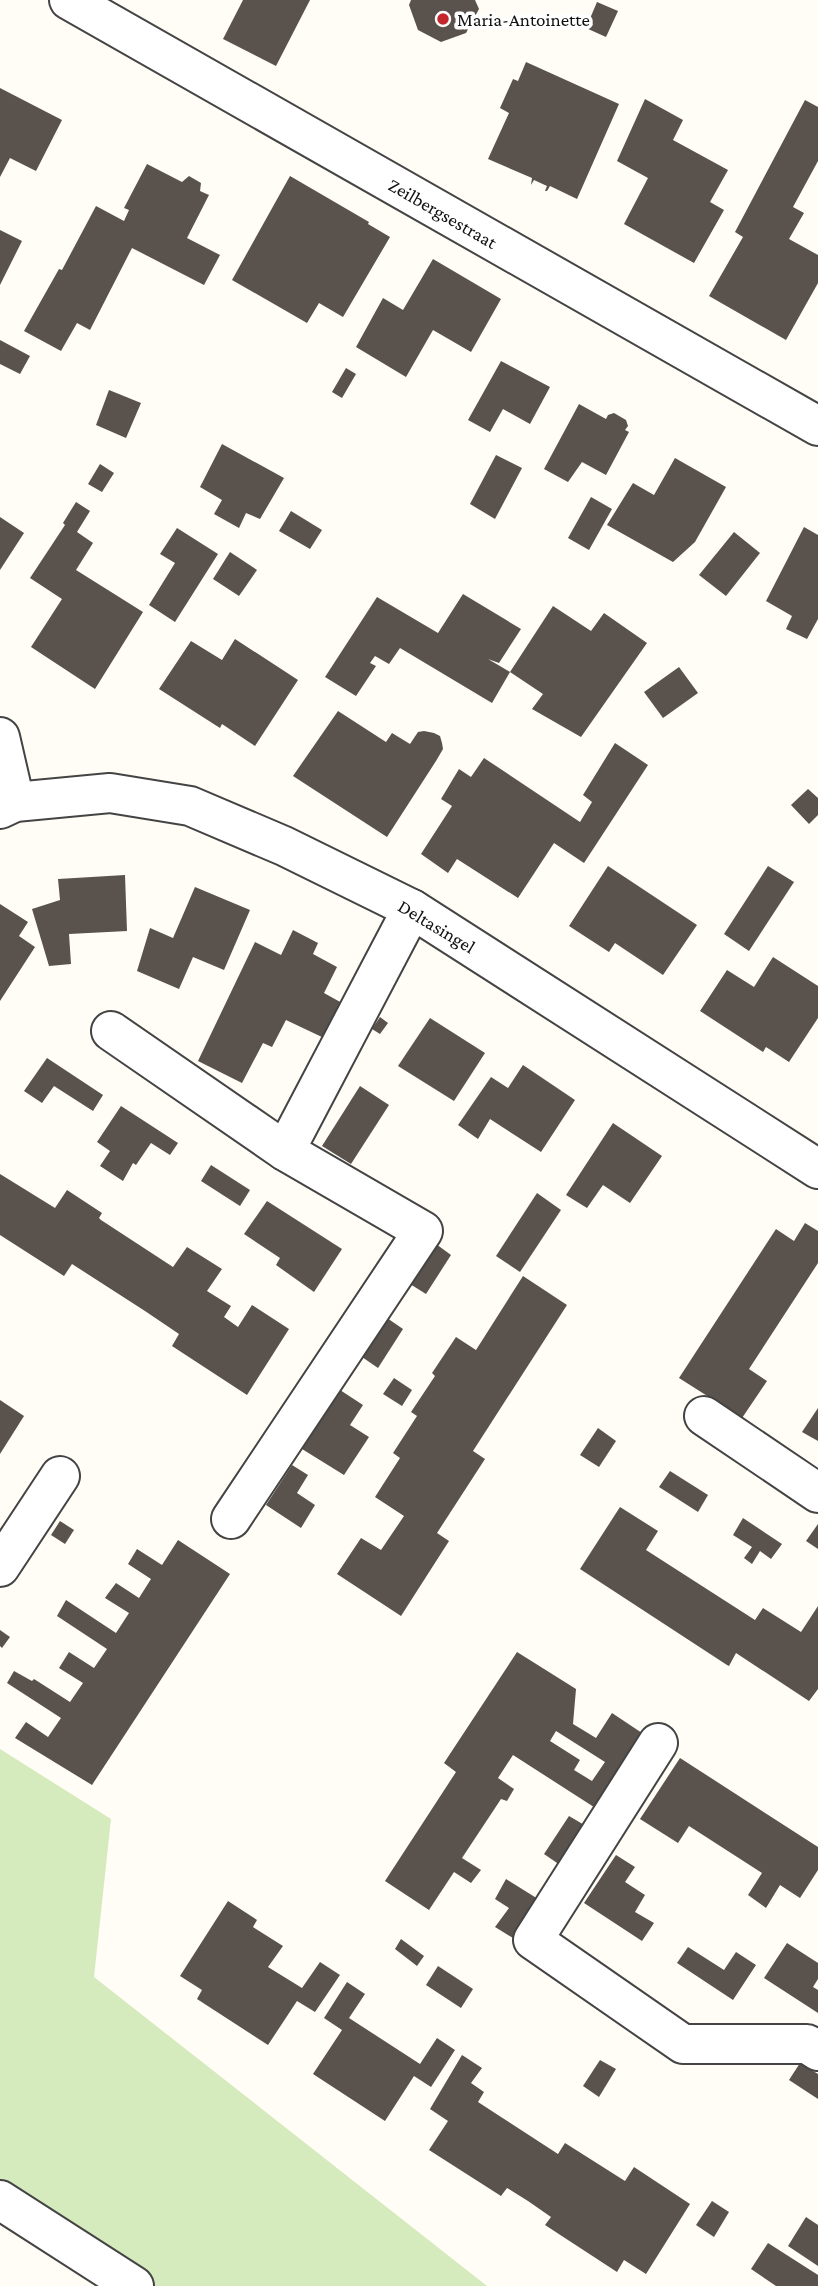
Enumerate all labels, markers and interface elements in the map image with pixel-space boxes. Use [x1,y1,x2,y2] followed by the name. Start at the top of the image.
[457,9,590,30] place label: Maria-Antoinette
[435,11,451,27] marker: Maria-Antoinette
[385,174,501,253] street label: Zeilbergsestraat
[394,895,479,958] street label: Deltasingel

